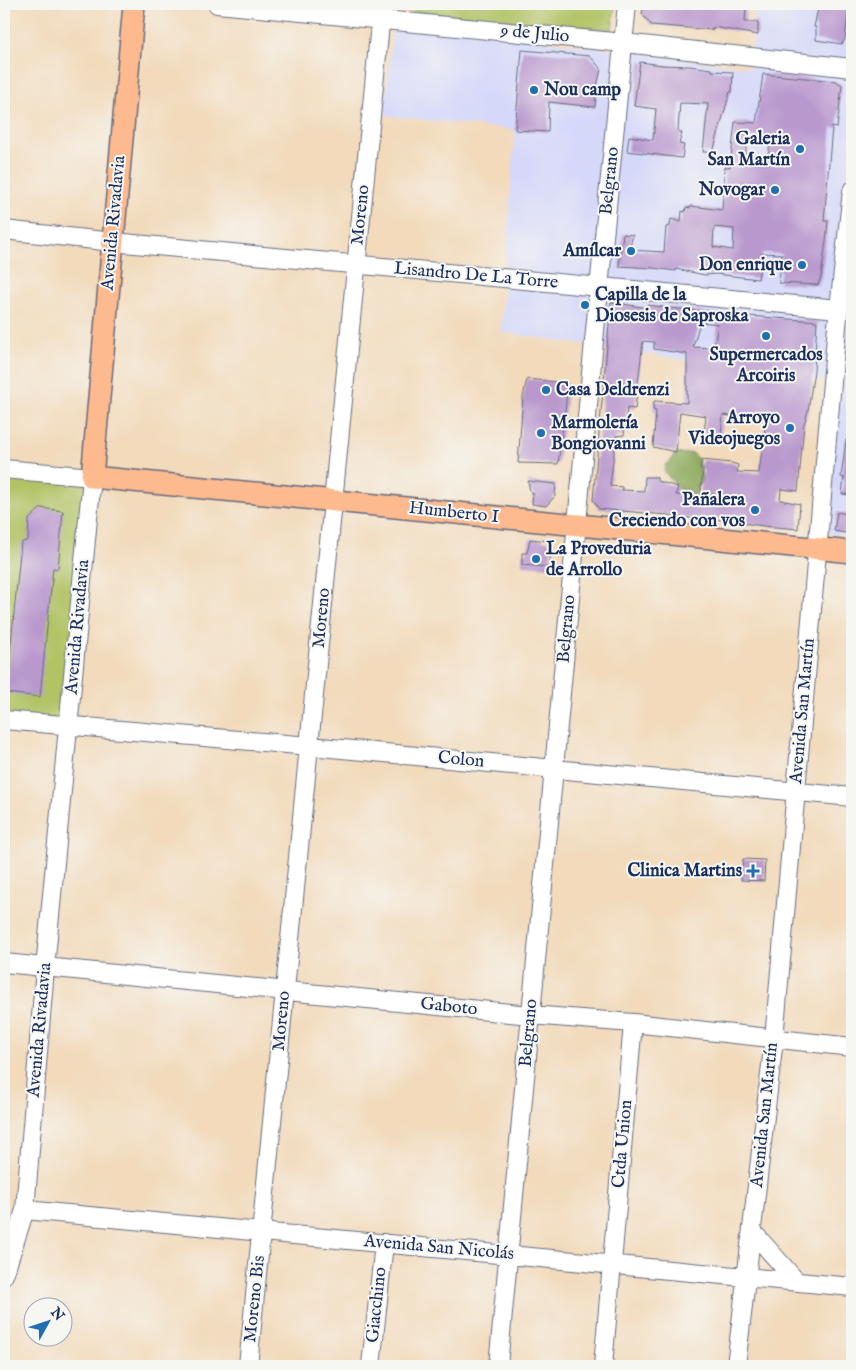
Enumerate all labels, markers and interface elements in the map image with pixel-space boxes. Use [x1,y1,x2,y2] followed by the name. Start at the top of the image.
[499,19,571,48] street label: 9 de Julio
[543,79,621,102] place label: Nou camp
[528,84,540,96] marker: Nou camp
[708,128,791,172] place label: Galeria San Martín
[794,143,806,155] marker: Galeria San Martín
[595,145,625,216] street label: Belgrano
[97,154,131,292] street label: Avenida Rivadavia
[698,179,765,202] place label: Novogar
[346,183,376,246] street label: Moreno
[769,184,781,196] marker: Novogar
[562,240,621,263] place label: Amílcar
[625,245,637,257] marker: Amílcar
[699,254,793,277] place label: Don enrique
[393,257,559,295] street label: Lisandro De La Torre
[796,259,808,271] marker: Don enrique
[595,284,750,328] place label: Capilla de la Diosesis de Saproska
[579,299,591,311] marker: Capilla de la Diosesis de Saproska
[760,330,772,342] marker: Supermercados Arcoiris
[709,344,823,388] place label: Supermercados Arcoiris
[556,379,670,402] place label: Casa Deldrenzi
[540,384,552,396] marker: Casa Deldrenzi
[687,407,781,451] place label: Arroyo Videojuegos
[551,412,646,456] place label: Marmolería Bongiovanni
[784,422,796,434] marker: Arroyo Videojuegos
[535,427,547,439] marker: Marmolería Bongiovanni
[609,489,746,533] place label: Pañalera Creciendo con vos
[408,497,500,529] street label: Humberto I
[749,504,761,516] marker: Pañalera Creciendo con vos
[546,538,653,582] place label: La Proveduria de Arrollo
[530,553,542,565] marker: La Proveduria de Arrollo
[61,558,95,696] street label: Avenida Rivadavia
[308,587,336,649] street label: Moreno
[553,594,581,664] street label: Belgrano
[785,637,821,786] street label: Avenida San Martín
[437,747,486,774] street label: Colon
[627,860,743,883] place label: Clinica Martins
[746,864,760,878] marker: Clinica Martins
[23,961,57,1099] street label: Avenida Rivadavia
[268,990,296,1052] street label: Moreno
[419,993,479,1021] street label: Gaboto
[515,998,543,1068] street label: Belgrano
[746,1041,784,1190] street label: Avenida San Martín
[608,1098,638,1189] street label: Ctda Union
[362,1230,515,1266] street label: Avenida San Nicolás
[239,1254,271,1344] street label: Moreno Bis
[362,1266,392,1344] street label: Giacchino
[22,1298,72,1348] north arrow
[46,1303,68,1325] text: N

